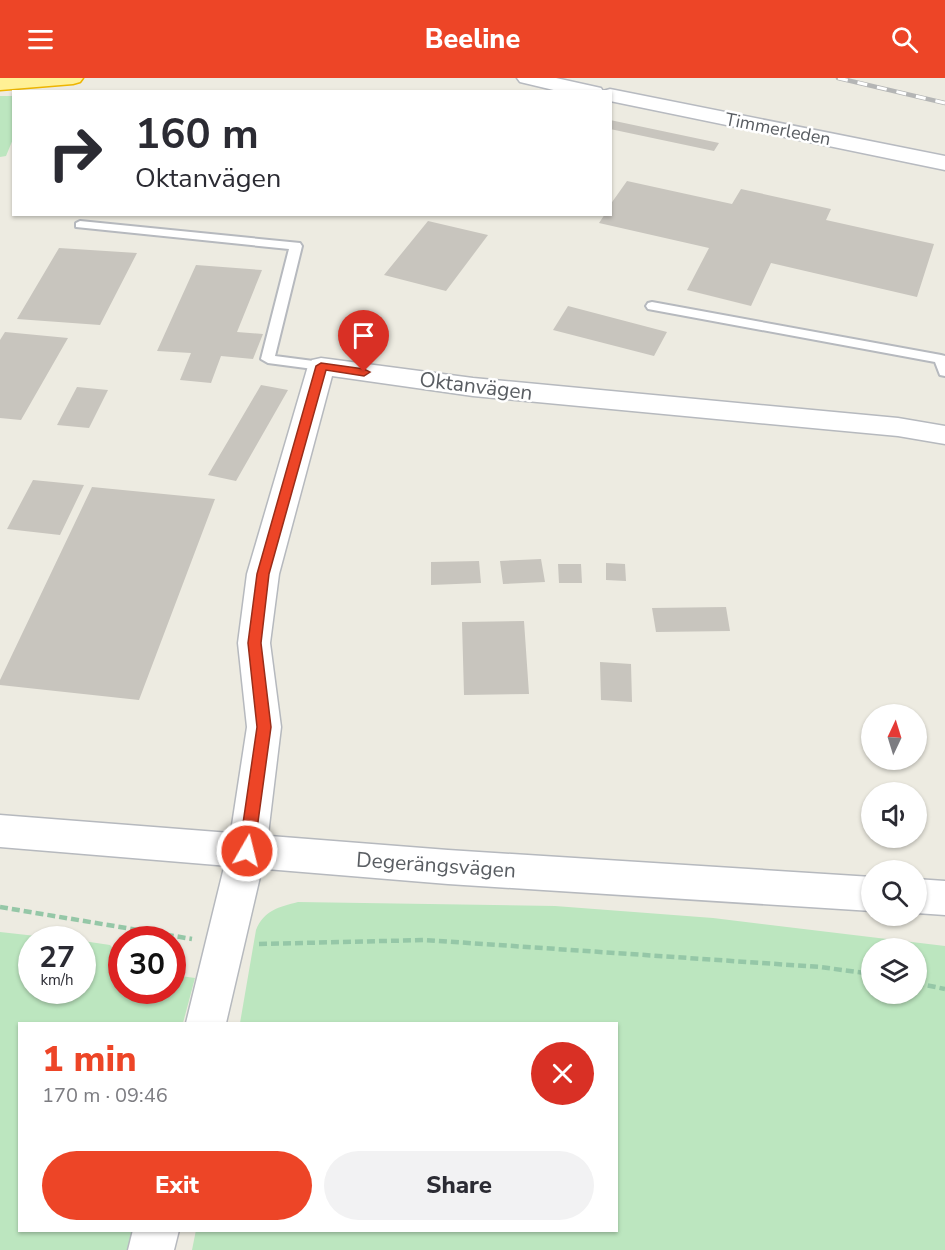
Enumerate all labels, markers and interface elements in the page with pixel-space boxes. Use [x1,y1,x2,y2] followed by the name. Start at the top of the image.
[425,21,520,58] text: Beeline
[24,23,57,56] icon: menu
[888,23,921,56] icon: search
[135,106,259,163] text: 160 m
[723,107,833,151] street label: Timmerleden
[36,114,114,192] icon: right
[135,160,281,197] text: Oktanvägen
[338,310,389,372] pin
[347,319,380,352] icon: arrive
[418,365,534,407] street label: Oktanvägen
[861,704,927,770] north arrow
[861,704,927,1004] map controls
[861,782,927,848] button: sound
[215,819,279,883] position arrow
[355,845,517,885] street label: Degerängsvägen
[861,860,927,926] button: search
[108,926,186,1004] speed limit sign: 30
[39,937,75,978] text: 27
[861,938,927,1004] button: layers
[40,970,74,990] text: km/h
[42,1035,137,1084] text: 1 min
[531,1042,594,1105] button: close
[42,1082,168,1109] text: 170 m · 09:46
[42,1151,312,1220] button: Exit
[324,1151,594,1220] button: Share

